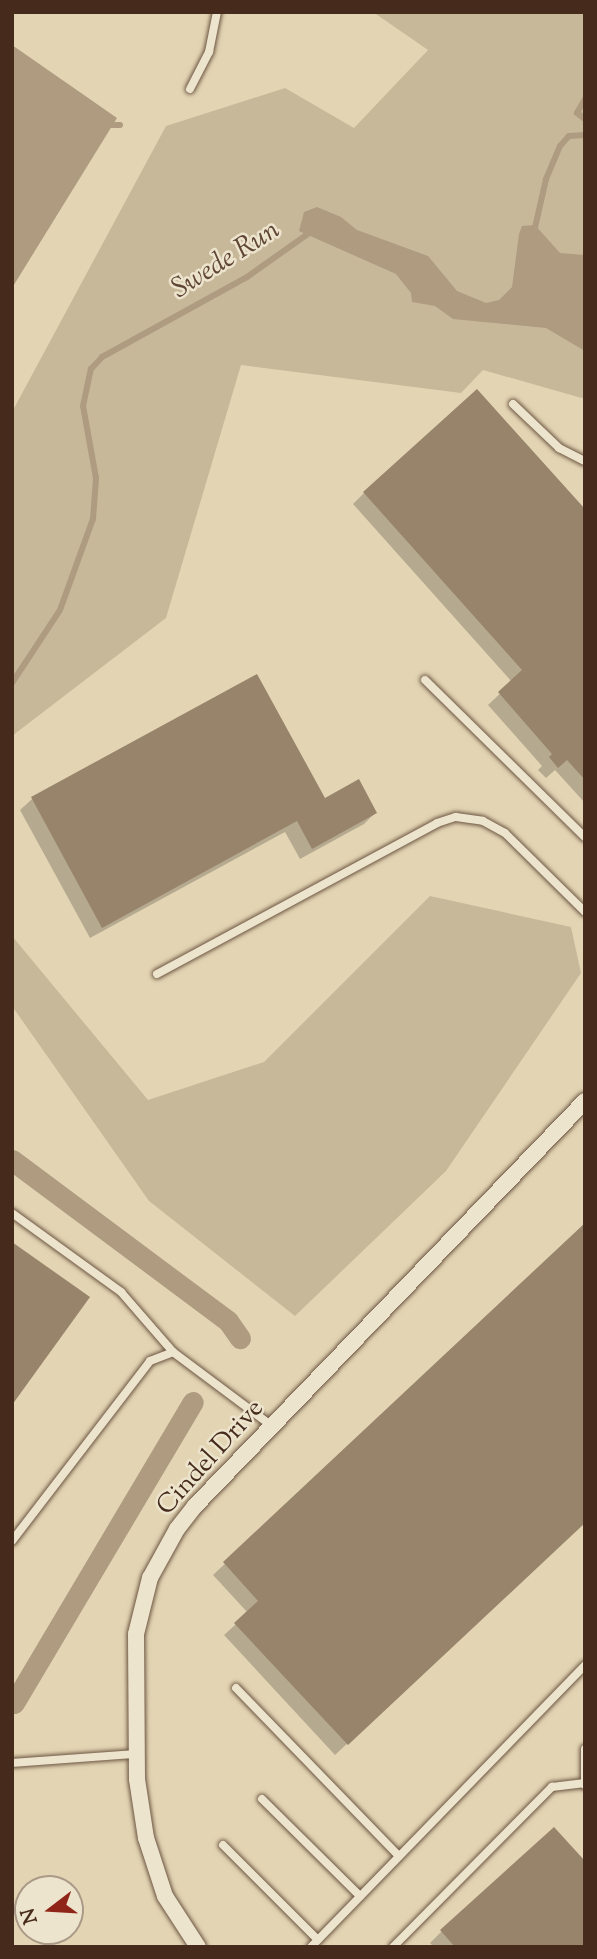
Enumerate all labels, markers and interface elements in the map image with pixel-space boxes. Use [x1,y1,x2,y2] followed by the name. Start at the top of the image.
[166,214,286,306] water label: Swede Run
[151,1394,271,1522] street label: Cindel Drive
[14,1875,84,1945] north arrow
[15,1905,45,1927] text: N

